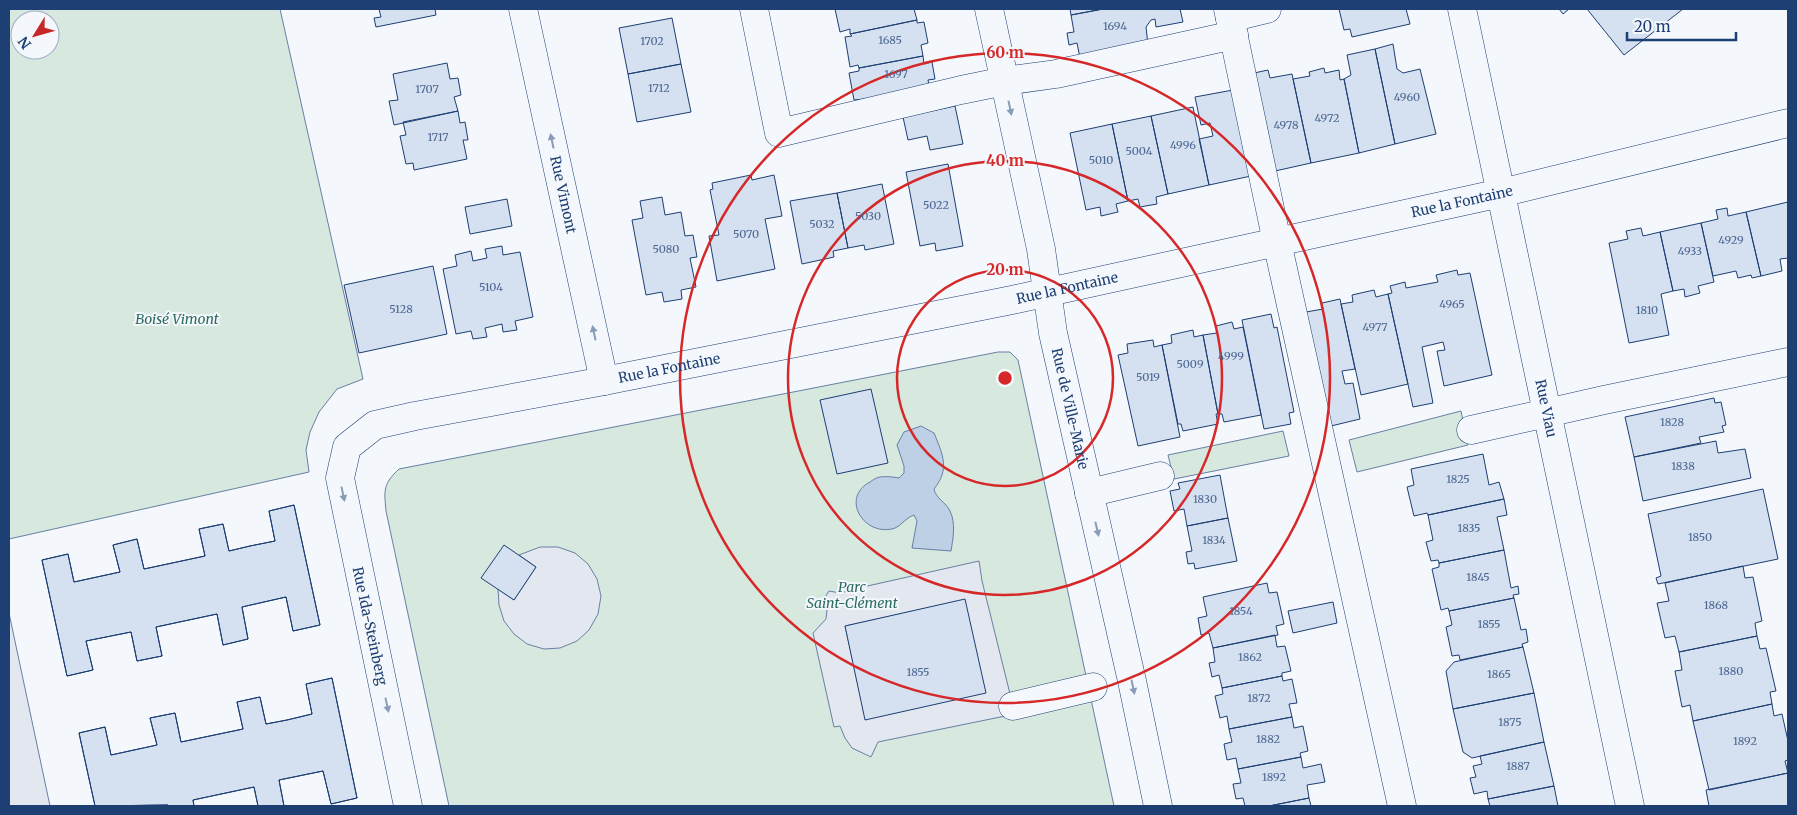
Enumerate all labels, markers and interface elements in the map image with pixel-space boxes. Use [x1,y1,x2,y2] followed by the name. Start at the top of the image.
[10,10,60,60] north arrow
[1627,10,1736,42] scale bar
[1634,17,1671,36] text: 20 m
[1103,19,1127,33] house number: 1694
[14,33,35,53] text: N
[878,33,902,47] house number: 1685
[640,34,664,48] house number: 1702
[986,43,1024,62] text: 60 m
[884,67,908,81] house number: 1697
[648,81,670,95] house number: 1712
[415,82,439,96] house number: 1707
[1394,90,1420,104] house number: 4960
[1007,100,1015,116] one-way arrow
[1314,111,1340,125] house number: 4972
[1273,118,1299,132] house number: 4978
[427,130,449,144] house number: 1717
[547,132,555,148] one-way arrow
[1170,138,1196,152] house number: 4996
[1125,144,1153,158] house number: 5004
[986,151,1024,170] text: 40 m
[1089,153,1113,167] house number: 5010
[546,154,581,236] street label: Rue Vimont
[1409,181,1515,221] street label: Rue la Fontaine
[923,198,949,212] house number: 5022
[855,209,881,223] house number: 5030
[809,217,835,231] house number: 5032
[733,227,759,241] house number: 5070
[1718,233,1744,247] house number: 4929
[653,242,679,256] house number: 5080
[1678,244,1702,258] house number: 4933
[986,260,1024,279] text: 20 m
[1015,268,1120,308] street label: Rue la Fontaine
[479,280,503,294] house number: 5104
[1439,297,1465,311] house number: 4965
[389,302,413,316] house number: 5128
[1636,303,1658,317] house number: 1810
[135,310,219,328] park label: Boisé Vimont
[1362,320,1388,334] house number: 4977
[590,326,598,341] one-way arrow
[1048,346,1093,471] street label: Rue de Ville-Marie
[617,349,722,387] street label: Rue la Fontaine
[1218,349,1244,363] house number: 4999
[1176,357,1204,371] house number: 5009
[996,369,1014,387] centre of rings
[1136,370,1160,384] house number: 5019
[1531,378,1561,439] street label: Rue Viau
[1660,415,1684,429] house number: 1828
[1671,459,1695,473] house number: 1838
[1446,472,1470,486] house number: 1825
[339,487,347,502] one-way arrow
[1193,492,1217,506] house number: 1830
[1093,521,1101,536] one-way arrow
[1458,521,1480,535] house number: 1835
[1688,530,1712,544] house number: 1850
[1202,533,1226,547] house number: 1834
[349,565,391,687] street label: Rue Ida-Steinberg
[1466,570,1490,584] house number: 1845
[806,578,898,612] park label: Parc Saint-Clément
[1704,598,1729,612] house number: 1868
[1229,604,1253,618] house number: 1854
[1478,617,1501,631] house number: 1855
[1238,650,1262,664] house number: 1862
[1719,664,1743,678] house number: 1880
[907,665,930,679] house number: 1855
[1487,667,1511,681] house number: 1865
[1129,679,1137,695] one-way arrow
[1247,691,1271,705] house number: 1872
[383,697,391,713] one-way arrow
[1498,715,1522,729] house number: 1875
[1256,732,1280,746] house number: 1882
[1733,734,1757,748] house number: 1892
[1506,759,1530,773] house number: 1887
[1262,770,1286,784] house number: 1892

